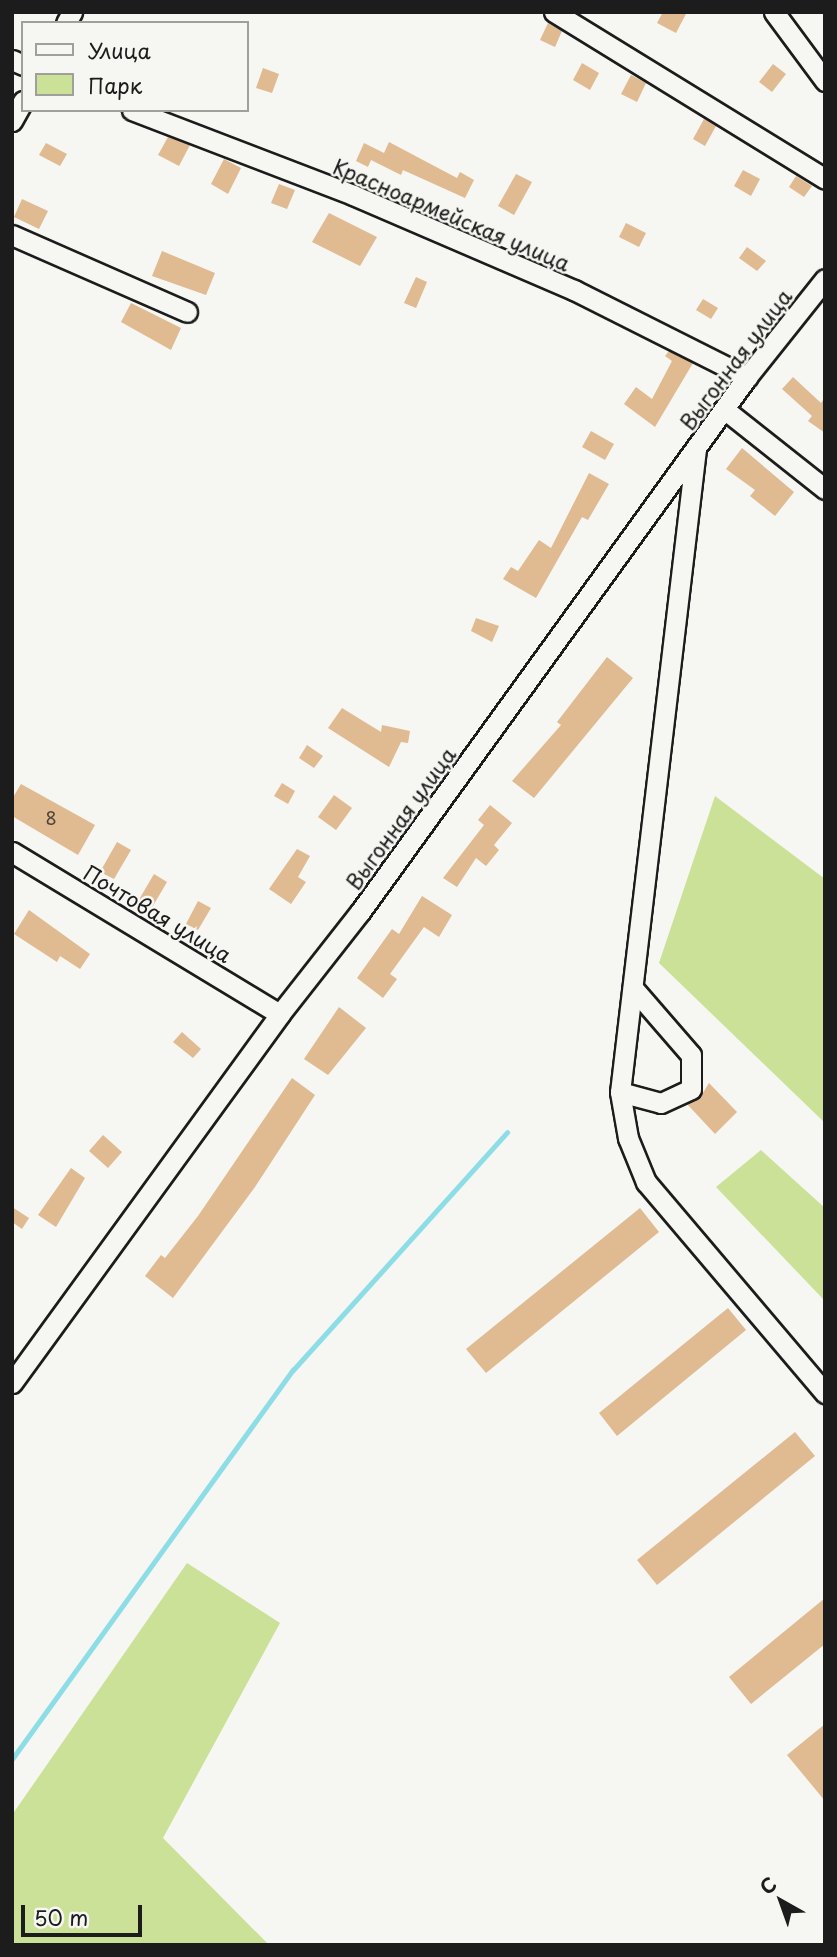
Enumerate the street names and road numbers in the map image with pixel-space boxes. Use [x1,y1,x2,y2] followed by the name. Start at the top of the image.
[329,152,575,276] street label: Красноармейская улица
[674,283,796,435] street label: Выгонная улица
[340,741,460,895] street label: Выгонная улица
[80,859,236,967] street label: Почтовая улица

